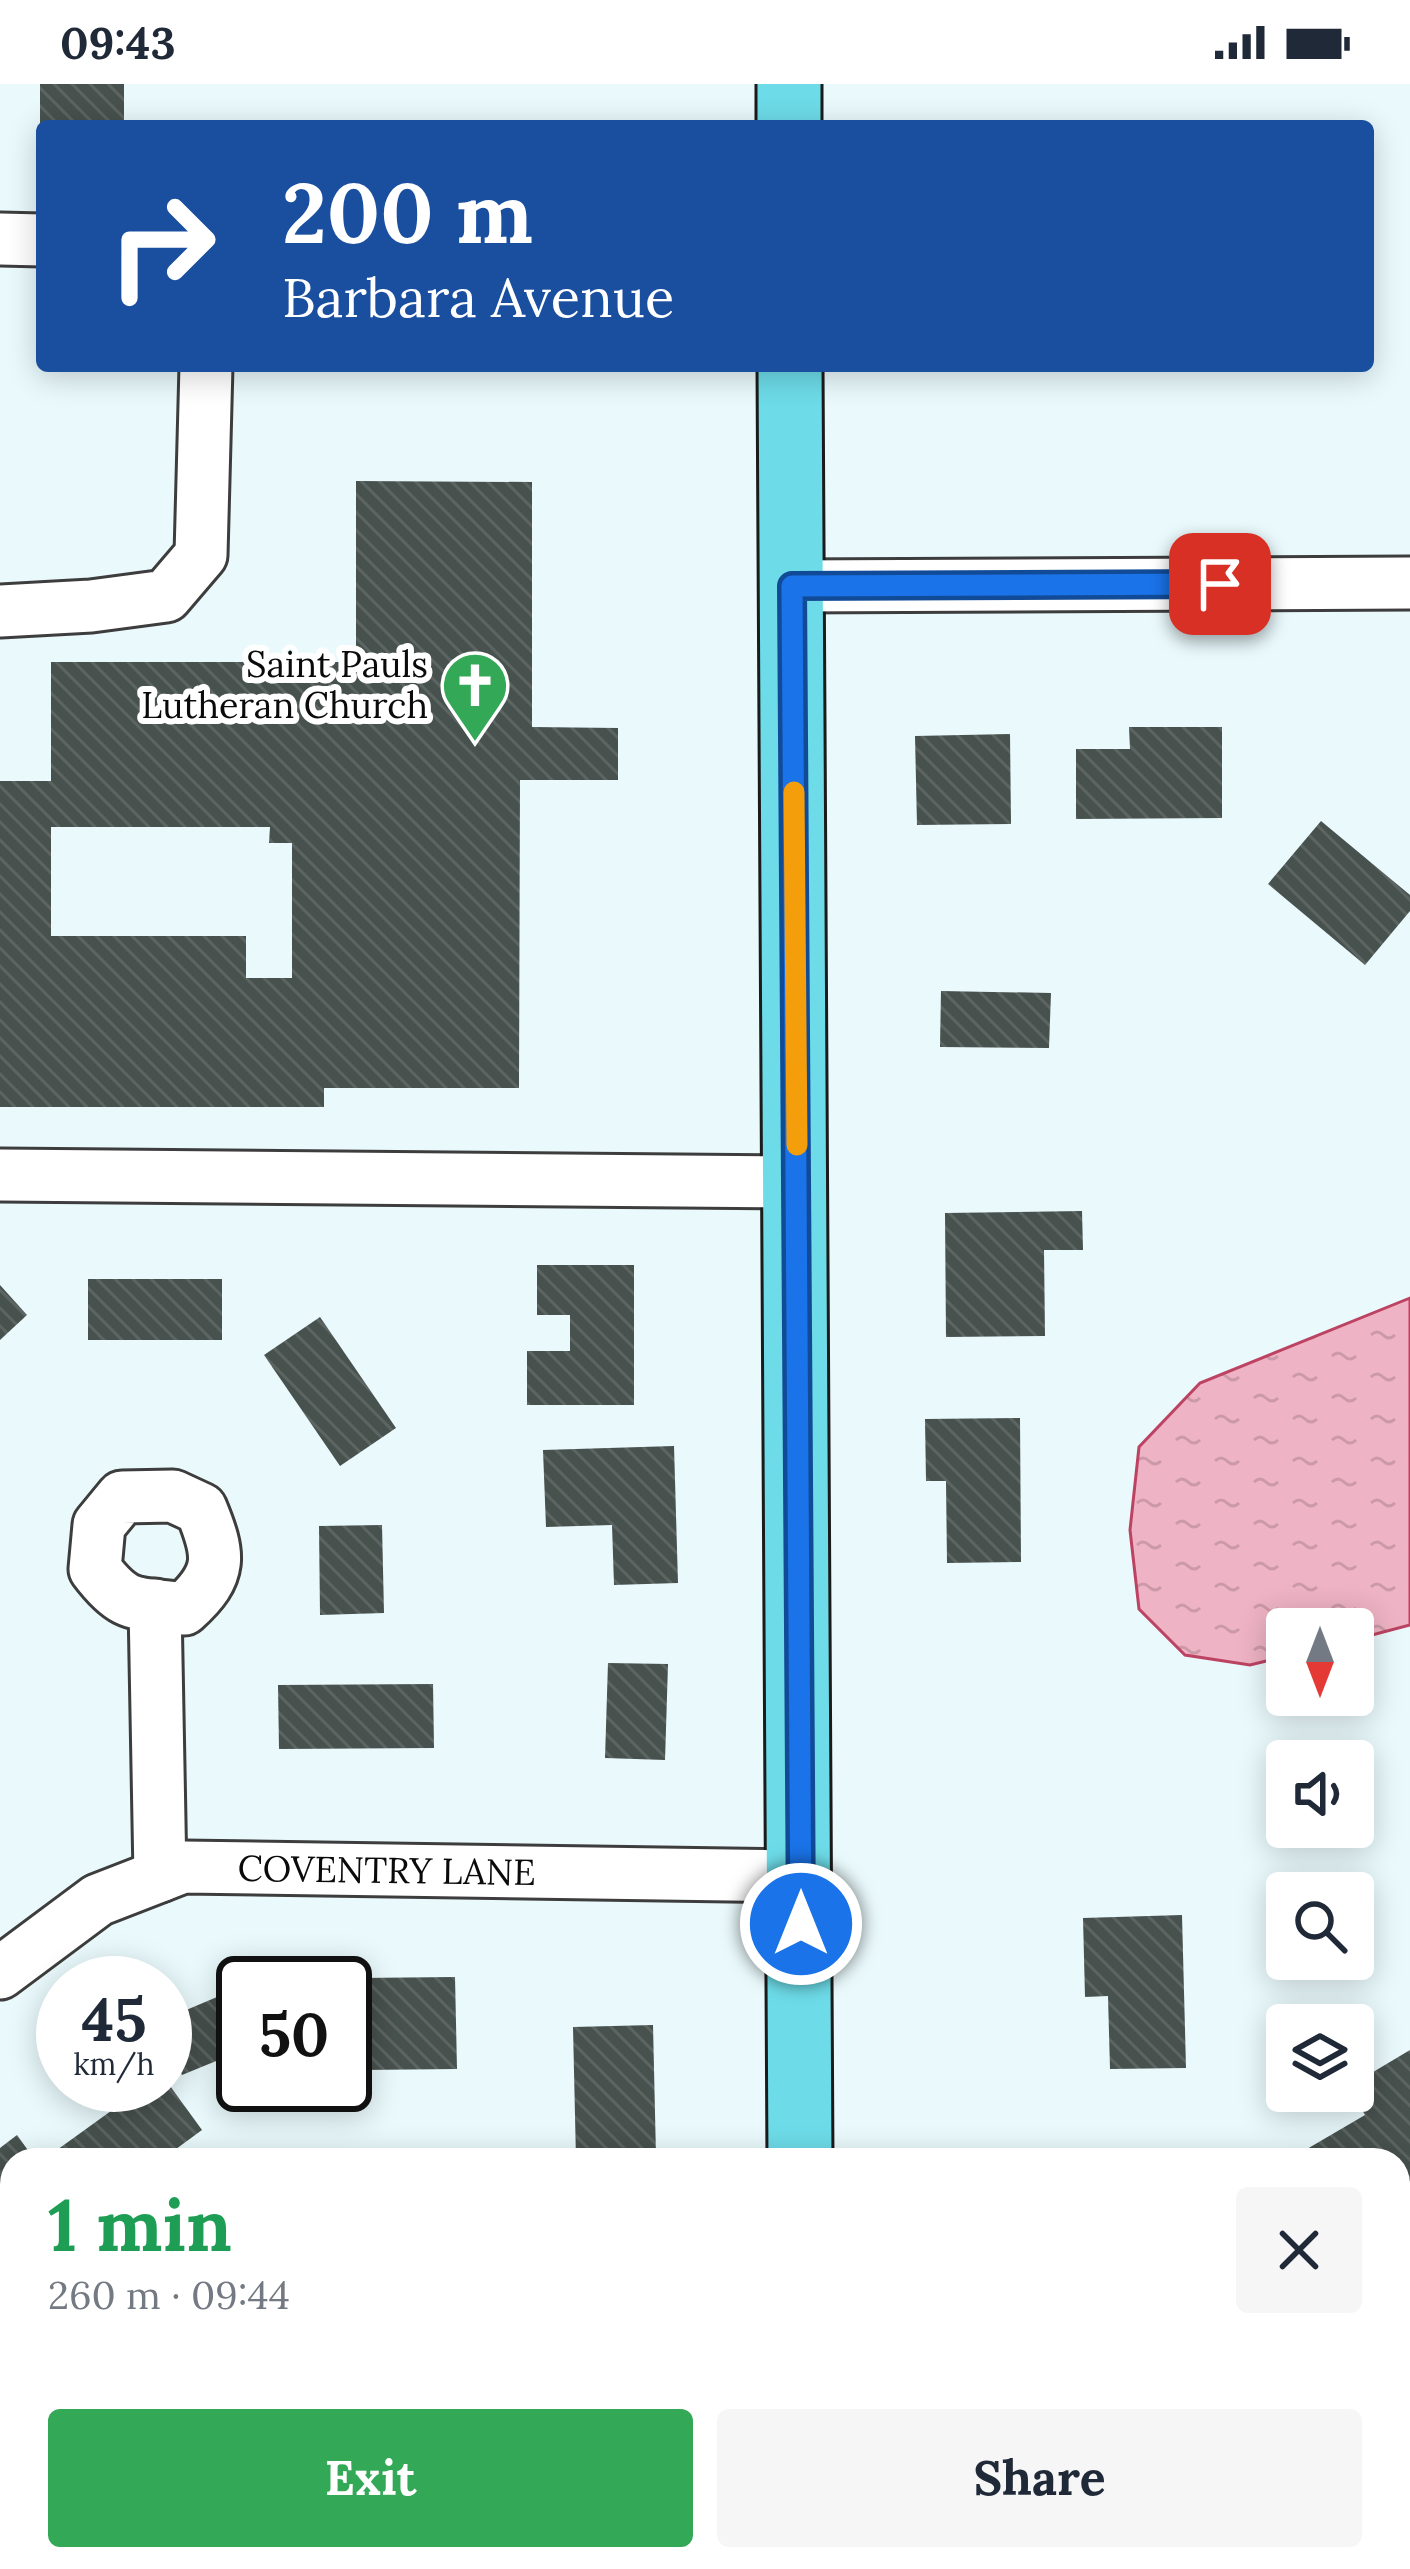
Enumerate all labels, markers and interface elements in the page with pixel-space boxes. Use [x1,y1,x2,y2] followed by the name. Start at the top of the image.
[60,14,176,71] text: 09:43
[282,158,533,266] text: 200 m
[84,168,240,324] icon: right
[282,263,674,332] text: Barbara Avenue
[1169,533,1271,635] pin
[1187,551,1253,617] icon: arrive
[141,641,428,728] place label: Saint Pauls Lutheran Church
[440,650,510,744] church icon: Saint Pauls Lutheran Church
[1266,1608,1374,1716] north arrow
[1266,1608,1374,2112] map controls
[1266,1740,1374,1848] button: sound
[237,1845,536,1895] street label: COVENTRY LANE
[738,1861,864,1987] position arrow
[1266,1872,1374,1980] button: search
[216,1956,372,2112] speed limit sign: 50
[81,1981,147,2057] text: 45
[1266,2004,1374,2112] button: layers
[73,2045,155,2083] text: km/h
[48,2179,232,2271] text: 1 min
[1236,2187,1362,2313] button: close
[48,2270,290,2320] text: 260 m · 09:44
[48,2409,693,2547] button: Exit
[717,2409,1362,2547] button: Share

